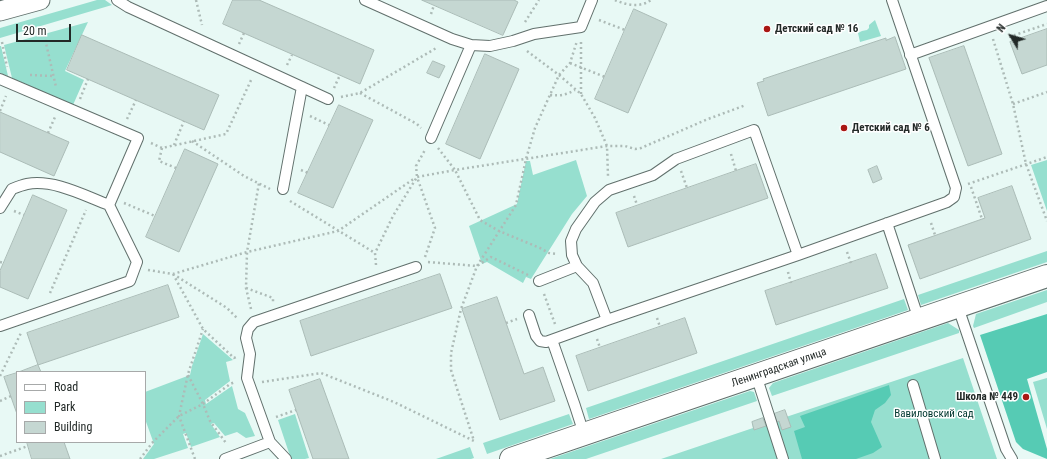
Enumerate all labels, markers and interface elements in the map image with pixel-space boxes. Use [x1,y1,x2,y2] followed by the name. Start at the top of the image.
[18,16,73,42] scale bar
[991,16,1031,56] north arrow
[775,22,858,36] place label: Детский сад № 16
[994,22,1008,35] text: N
[23,24,47,38] text: 20 m
[762,24,772,34] marker: Детский сад № 16
[852,121,930,135] place label: Детский сад № 6
[839,123,849,133] marker: Детский сад № 6
[730,346,828,390] street label: Ленинградская улица
[16,371,146,443] legend
[54,380,78,394] text: Road
[956,390,1018,404] place label: Школа № 449
[1021,392,1031,402] marker: Школа № 449
[54,400,75,414] text: Park
[894,407,974,421] park label: Вавиловский сад
[54,420,92,434] text: Building

